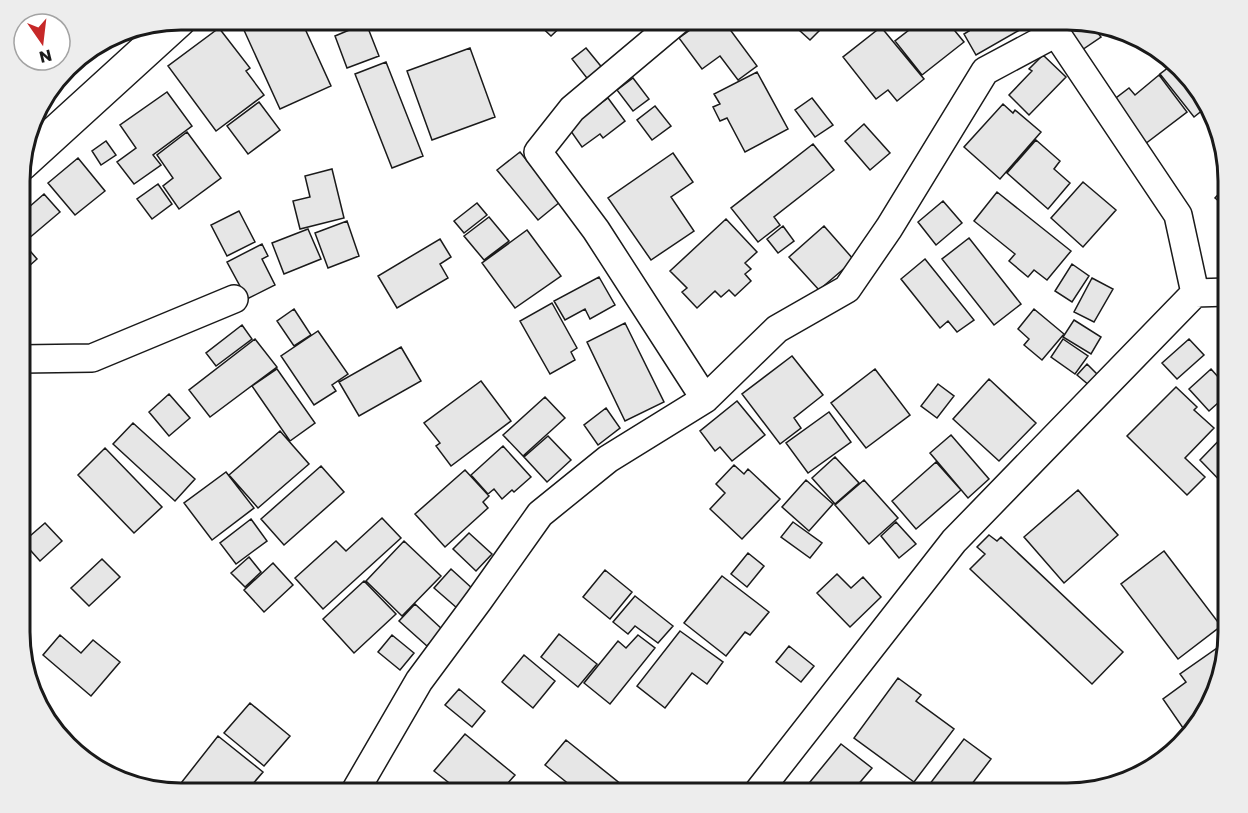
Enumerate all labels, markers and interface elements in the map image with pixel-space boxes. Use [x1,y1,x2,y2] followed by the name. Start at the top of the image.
[12,12,72,72] north arrow
[37,43,54,69] text: N

